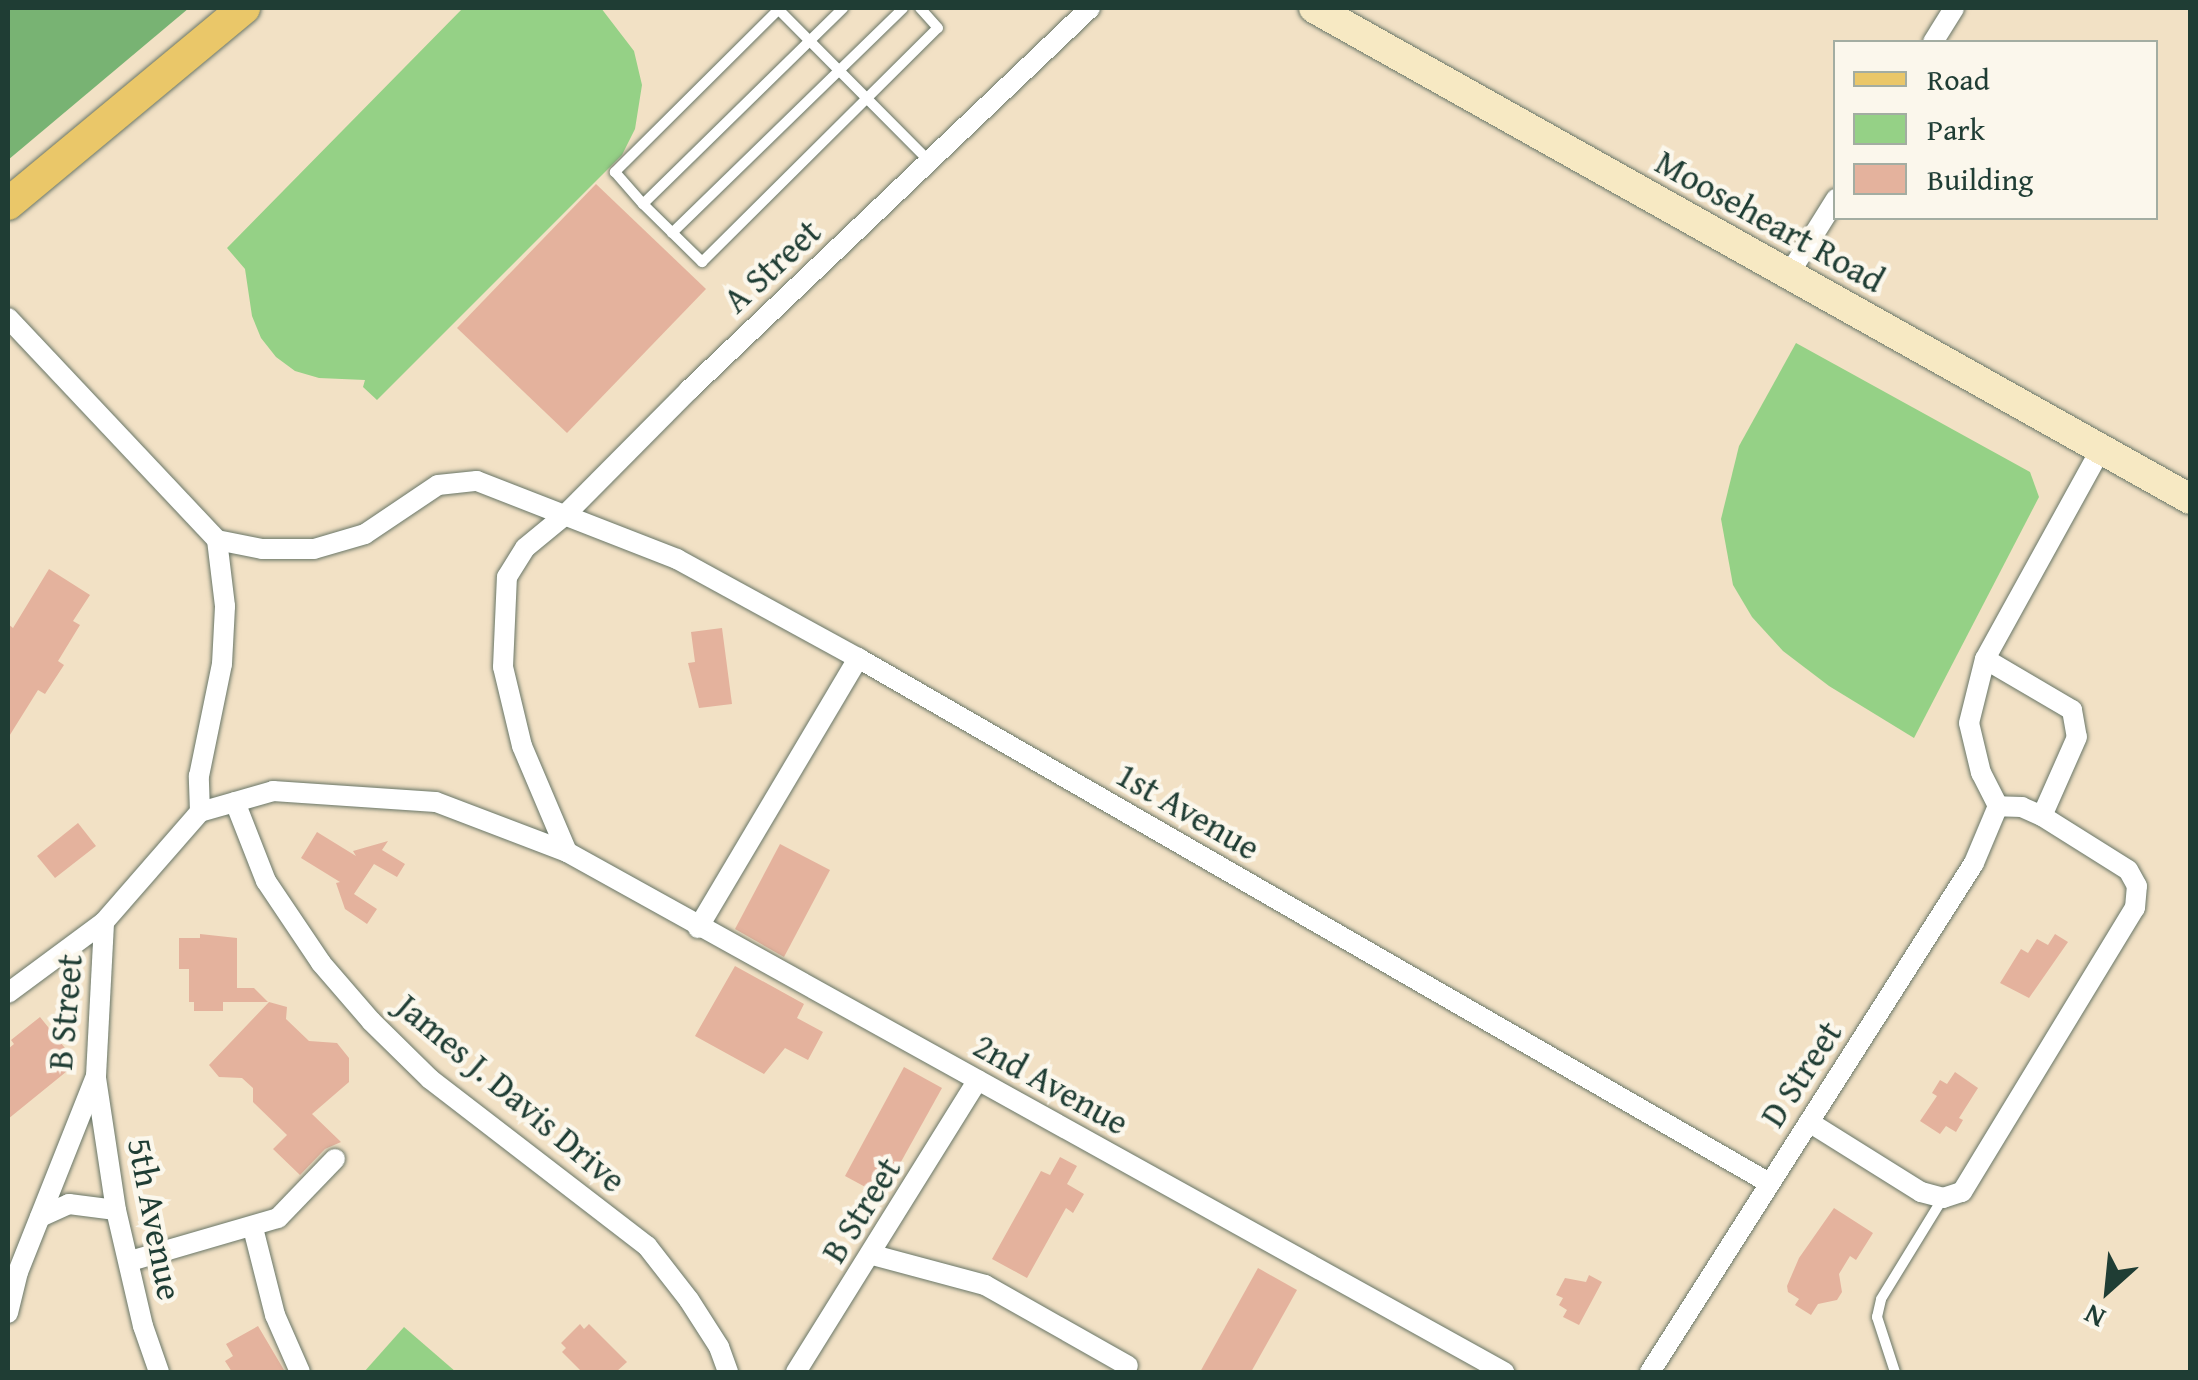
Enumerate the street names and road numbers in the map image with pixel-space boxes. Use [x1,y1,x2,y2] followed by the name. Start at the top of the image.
[1648,141,1892,301] street label: Mooseheart Road
[715,211,829,321] street label: A Street
[1109,753,1267,869] street label: 1st Avenue
[39,952,91,1072] street label: B Street
[388,985,634,1201] street label: James J. Davis Drive
[1751,1013,1851,1135] street label: D Street
[966,1024,1136,1144] street label: 2nd Avenue
[119,1134,191,1304] street label: 5th Avenue
[812,1150,910,1270] street label: B Street

